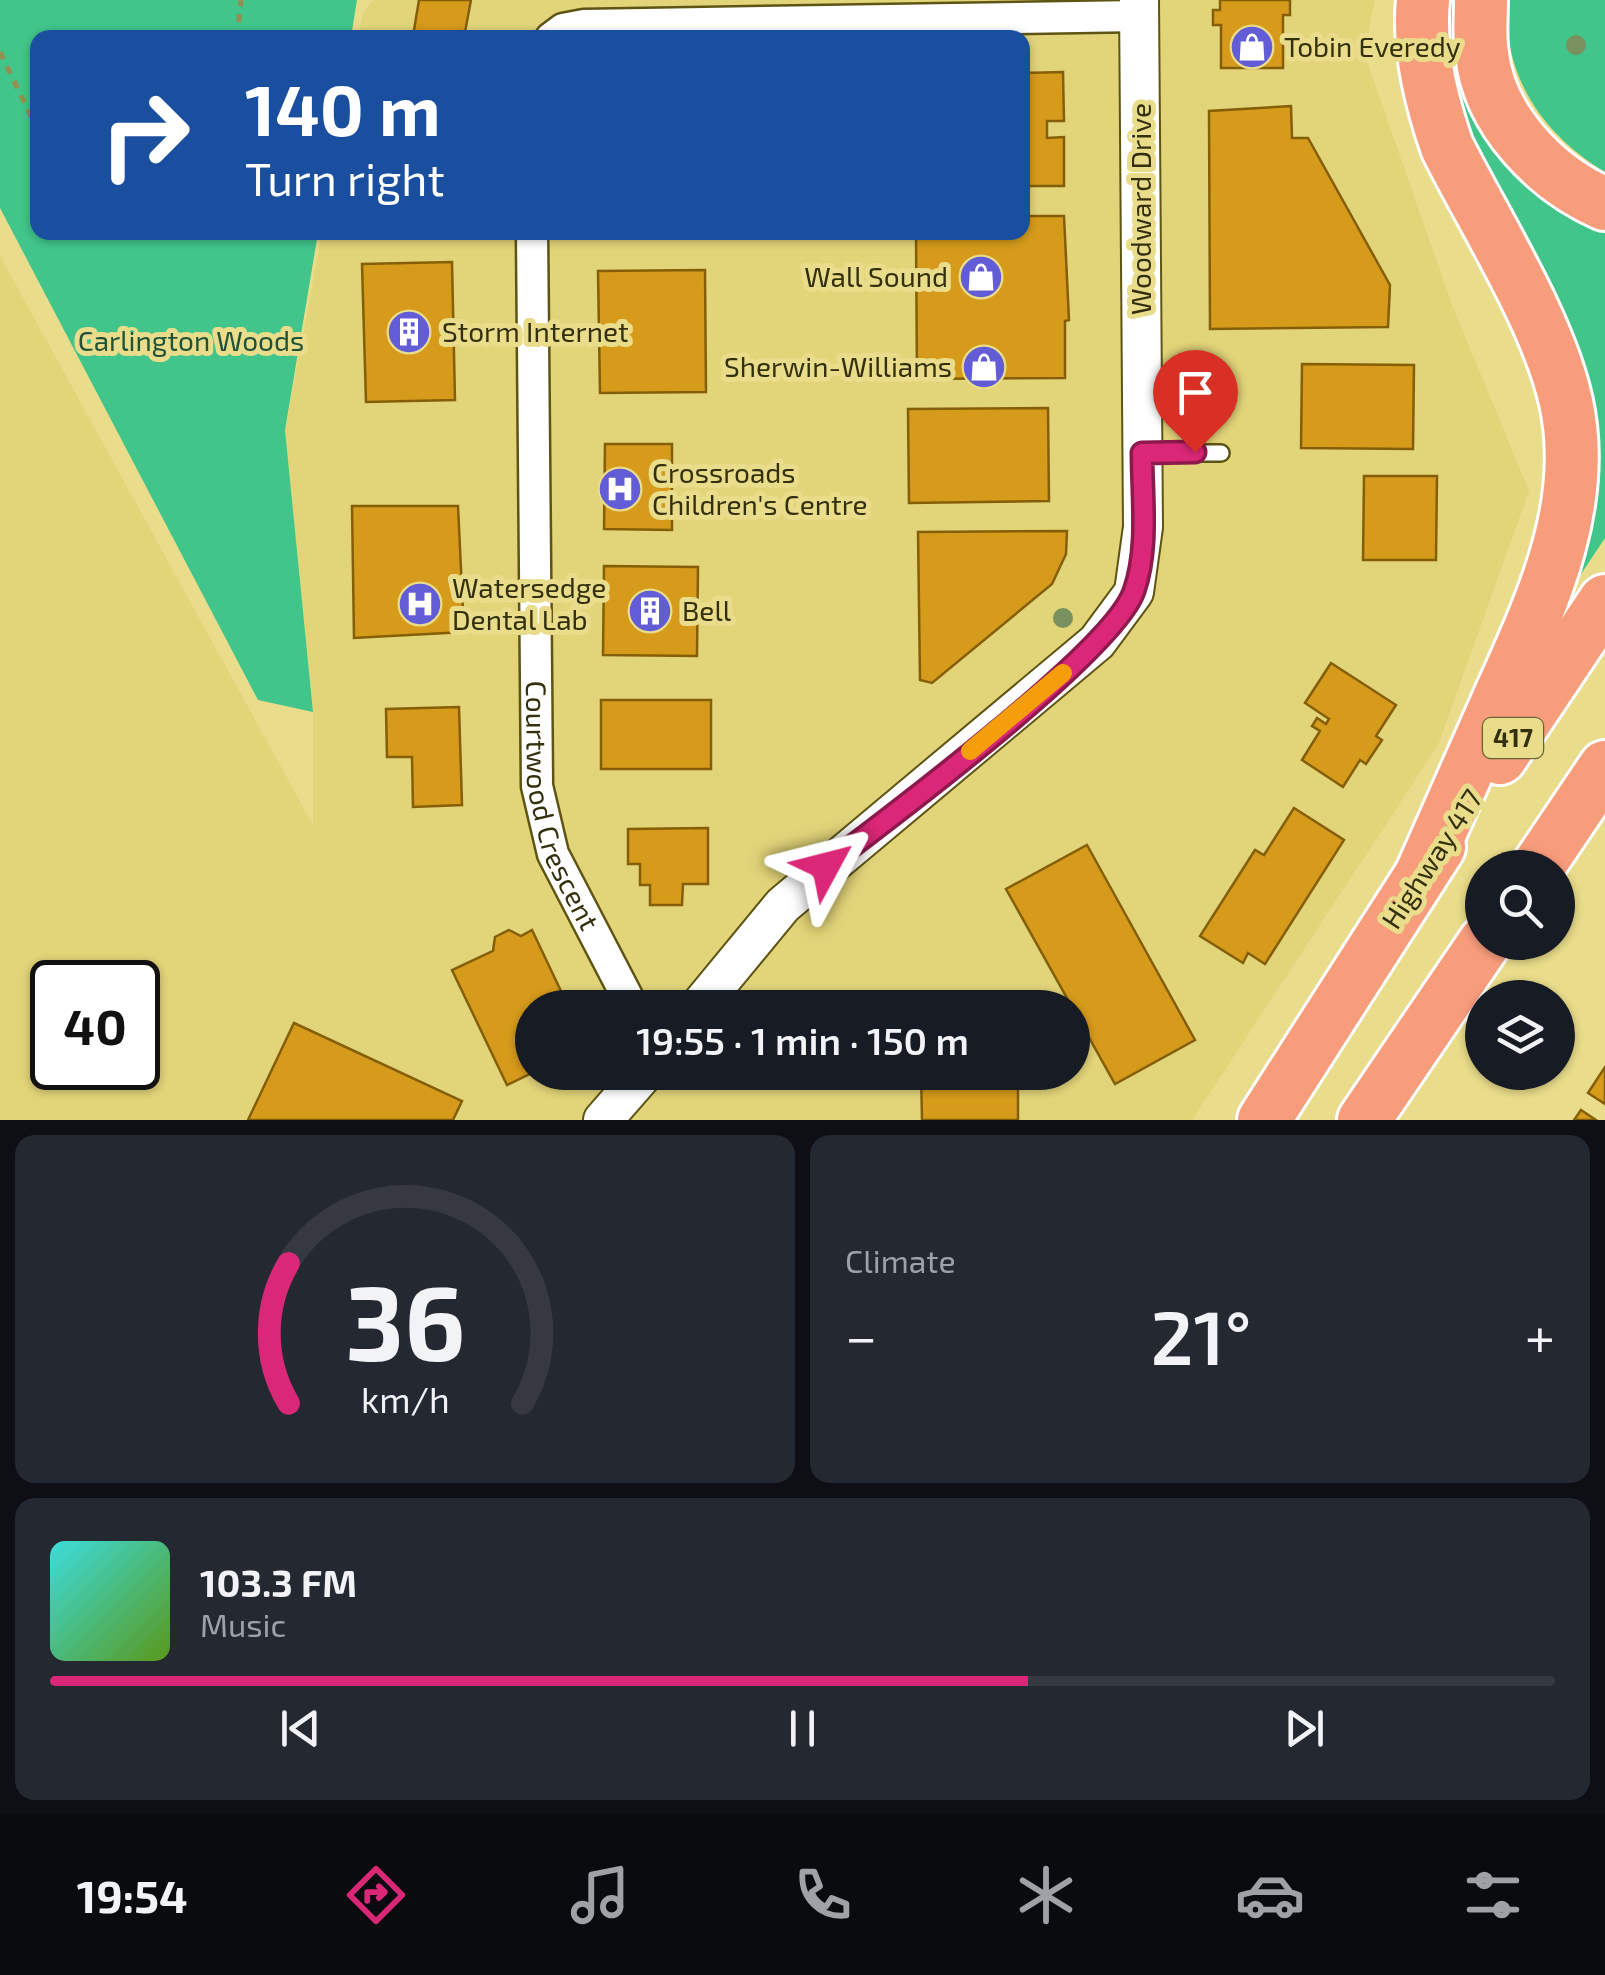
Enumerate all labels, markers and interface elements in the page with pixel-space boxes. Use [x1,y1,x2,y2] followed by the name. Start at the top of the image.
[1229,24,1275,70] shop icon: Tobin Everedy
[1284,29,1461,63] place label: Tobin Everedy
[245,66,441,150] text: 140 m
[80,70,210,200] icon: right
[1123,103,1157,315] street label: Woodward Drive
[245,151,445,205] text: Turn right
[958,254,1004,300] shop icon: Wall Sound
[804,259,948,293] place label: Wall Sound
[386,309,432,355] building icon: Storm Internet
[442,314,629,348] place label: Storm Internet
[78,323,304,357] park label: Carlington Woods
[961,344,1007,390] shop icon: Sherwin-Williams
[724,349,952,383] place label: Sherwin-Williams
[1153,350,1238,453] pin
[1168,365,1223,420] icon: arrive
[652,455,868,521] place label: Crossroads Children's Centre
[597,466,643,512] hospital icon: Crossroads Children's Centre
[452,570,606,636] place label: Watersedge Dental Lab
[397,581,443,627] hospital icon: Watersedge Dental Lab
[627,588,673,634] building icon: Bell
[682,593,732,627] place label: Bell
[520,681,607,935] street label: Courtwood Crescent
[1483,718,1543,758] road number: 417
[1374,783,1489,934] street label: Highway 417
[774,814,878,918] position arrow
[1465,850,1575,1090] map controls
[1465,850,1575,960] button: search
[30,960,160,1090] speed limit sign: 40
[1465,980,1575,1090] button: layers
[636,1017,969,1063] text: 19:55 · 1 min · 150 m
[845,1241,956,1279] text: Climate
[345,1257,465,1382] text: 36
[1151,1290,1251,1380] text: 21°
[845,1302,877,1368] text: −
[1525,1302,1555,1368] text: +
[361,1377,449,1420] text: km/h
[200,1559,357,1605] text: 103.3 FM
[200,1605,286,1643] text: Music
[273,1701,328,1756] icon: previous
[775,1701,830,1756] icon: pause
[1277,1701,1332,1756] icon: next
[341,1860,411,1930] icon: directions
[565,1860,635,1930] icon: music
[788,1860,858,1930] icon: phone
[1011,1860,1081,1930] icon: climate
[1235,1860,1305,1930] icon: car
[1458,1860,1528,1930] icon: filters
[77,1868,188,1922] text: 19:54

